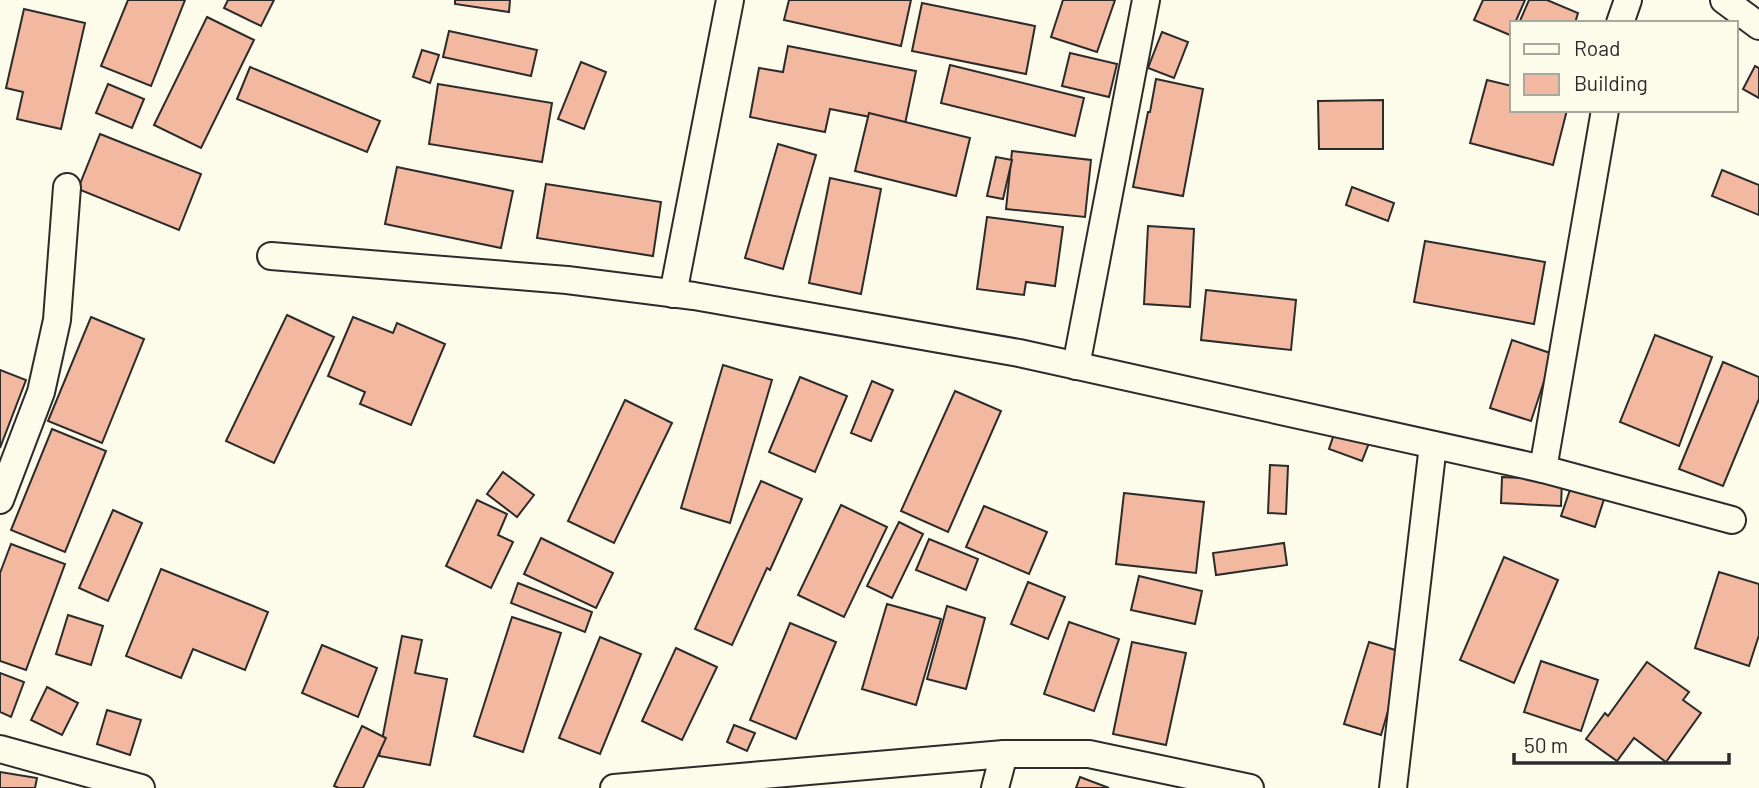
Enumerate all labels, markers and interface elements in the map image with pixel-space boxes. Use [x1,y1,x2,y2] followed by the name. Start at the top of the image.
[1510,21,1738,112] legend
[1574,35,1620,60] text: Road
[1574,70,1648,95] text: Building
[1514,722,1729,766] scale bar
[1524,732,1568,757] text: 50 m

